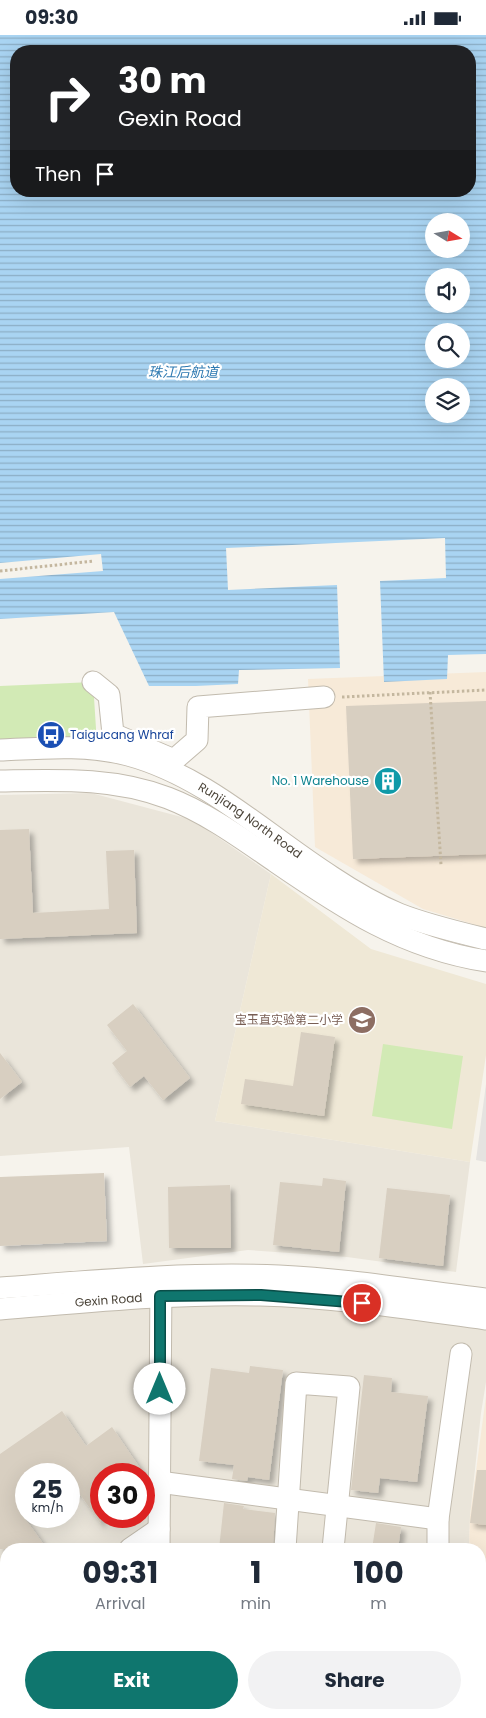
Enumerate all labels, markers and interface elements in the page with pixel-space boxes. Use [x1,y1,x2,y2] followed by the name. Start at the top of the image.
[25,4,78,31] text: 09:30
[118,56,206,105] text: 30 m
[35,65,100,130] icon: right
[118,103,242,134] text: Gexin Road
[91,160,119,188] icon: arrive
[35,161,81,188] text: Then
[425,213,470,257] north arrow
[425,213,470,423] map controls
[425,268,470,313] button: sound
[425,323,470,368] button: search
[148,362,220,382] water label: 珠江后航道
[425,378,470,423] button: layers
[36,720,66,750] bus stop icon: Taigucang Whraf
[70,726,174,743] place label: Taigucang Whraf
[373,766,403,796] building icon: No. 1 Warehouse
[272,772,369,789] place label: No. 1 Warehouse
[195,778,306,862] street label: Runjiang North Road
[347,1005,377,1035] school or university icon: 宝玉直实验第二小学
[235,1011,343,1028] place label: 宝玉直实验第二小学
[341,1282,383,1324] pin
[74,1289,143,1311] street label: Gexin Road
[348,1289,376,1317] icon: arrive
[133,1362,185,1414] position arrow
[90,1463,155,1528] speed limit sign: 30
[32,1472,63,1507] text: 25
[32,1499,63,1516] text: km/h
[82,1551,158,1594] text: 09:31
[250,1551,261,1594] text: 1
[353,1551,404,1594] text: 100
[95,1592,145,1615] text: Arrival
[240,1592,271,1615] text: min
[370,1592,387,1615] text: m
[25,1651,238,1709] button: Exit
[248,1651,461,1709] button: Share

